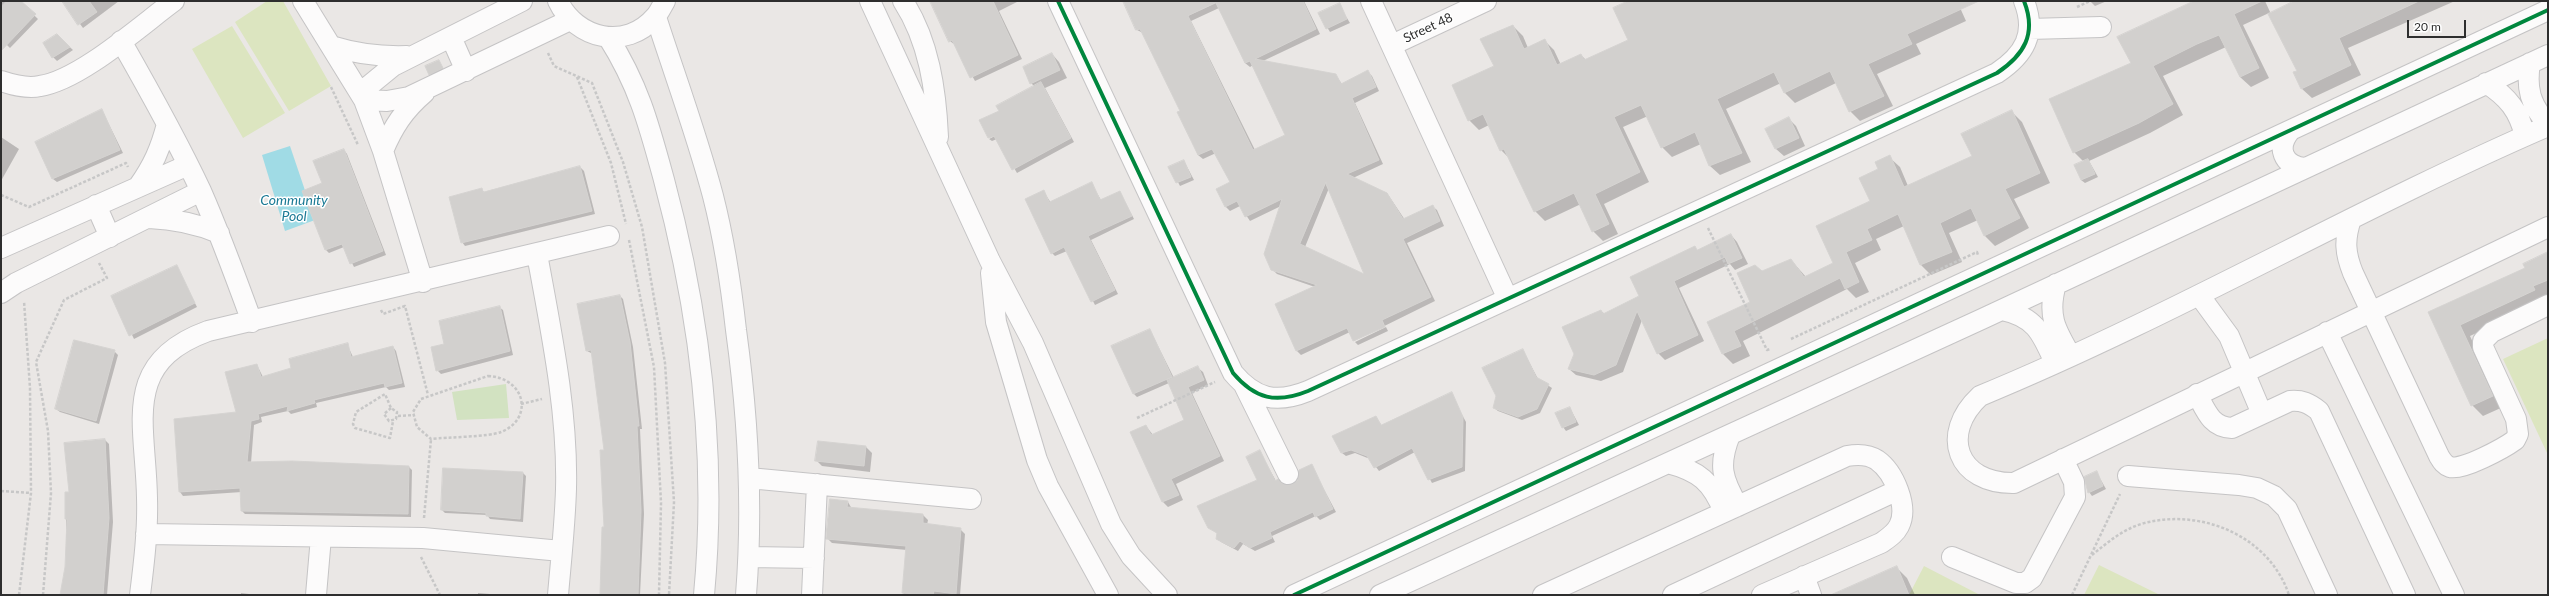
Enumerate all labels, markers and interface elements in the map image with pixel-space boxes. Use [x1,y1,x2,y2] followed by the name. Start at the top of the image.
[1401,10,1455,46] street label: Street 48
[2409,12,2468,38] scale bar
[2414,19,2441,34] text: 20 m
[260,192,328,224] water label: Community Pool

